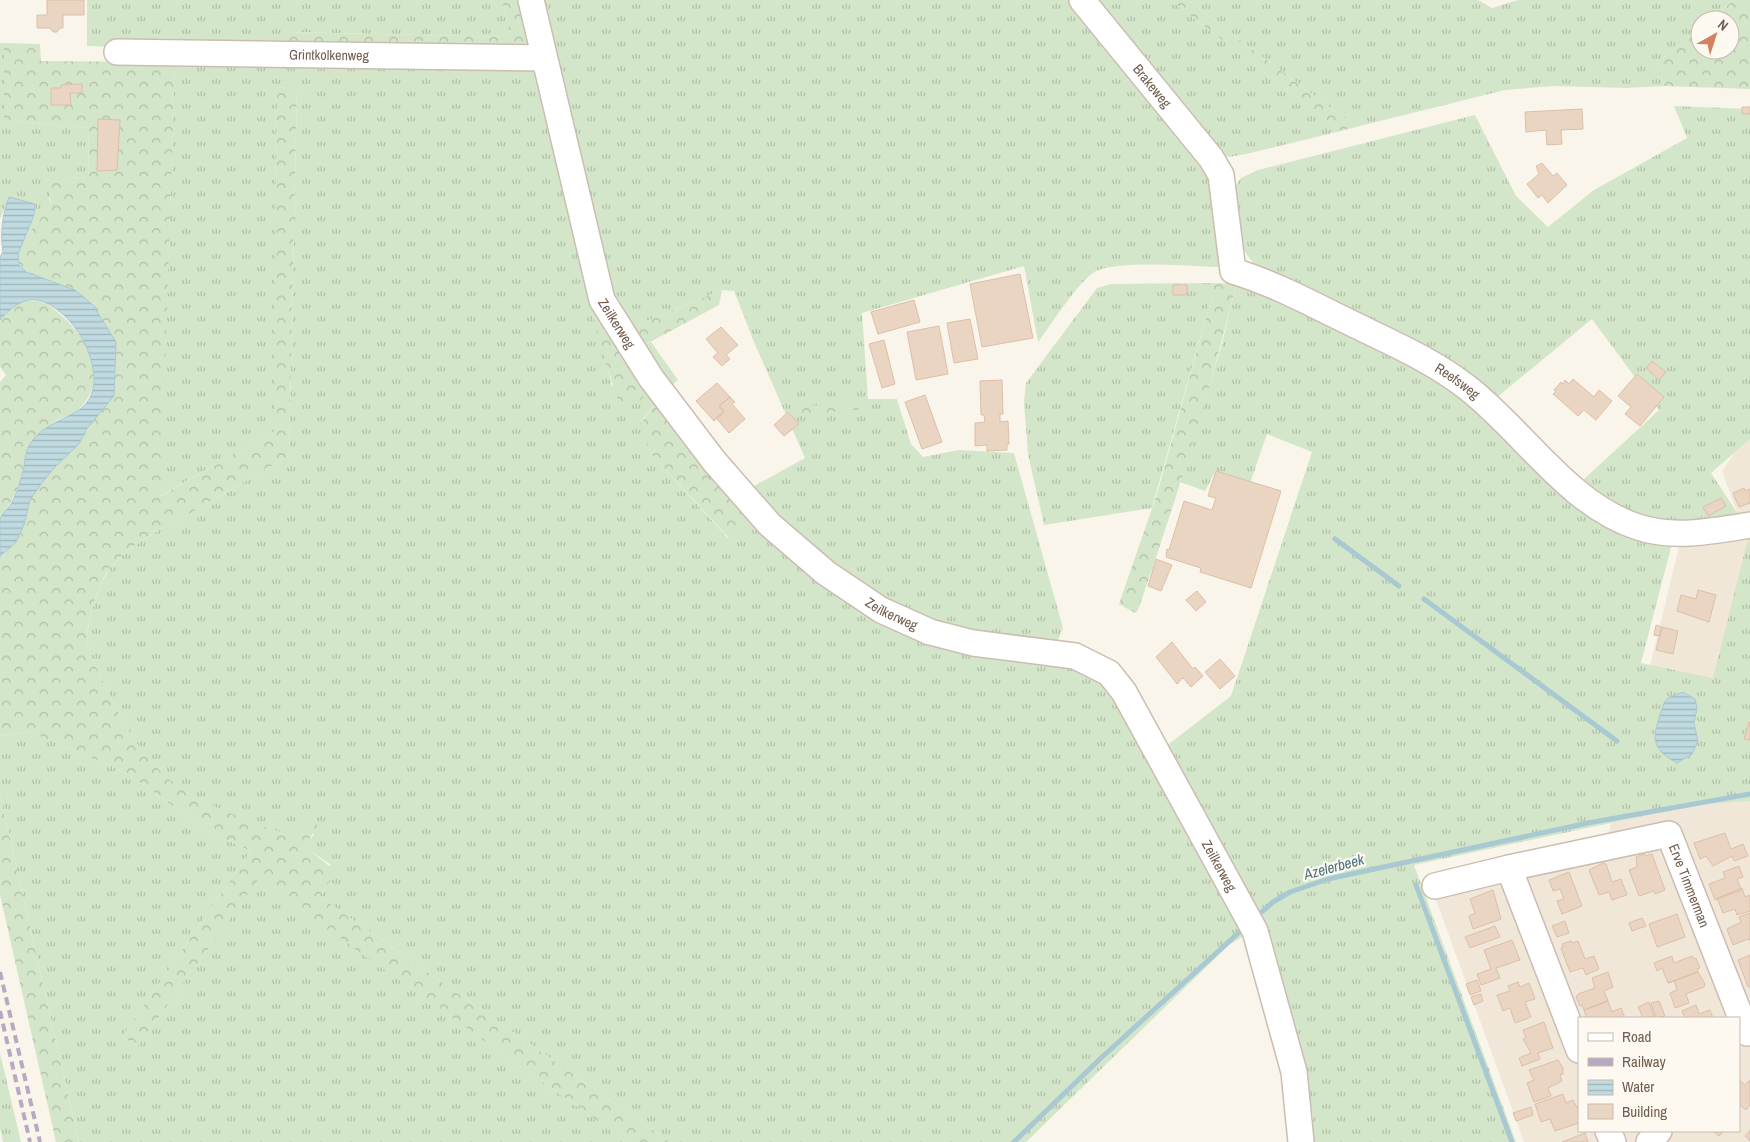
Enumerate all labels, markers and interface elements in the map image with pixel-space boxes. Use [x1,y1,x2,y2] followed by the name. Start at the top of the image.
[1690,10,1740,60] north arrow
[1714,15,1732,35] text: N
[289,45,370,65] street label: Grintkolkenweg
[1129,60,1176,112] street label: Brakeweg
[594,295,640,353] street label: Zeilkerweg
[1432,359,1484,404] street label: Reefsweg
[862,593,921,635] street label: Zeilkerweg
[1198,837,1241,895] street label: Zeilkerweg
[1665,841,1714,930] street label: Erve Timmerman
[1300,848,1367,885] water label: Azelerbeek
[1578,1017,1740,1132] legend
[1622,1026,1651,1047] text: Road
[1622,1051,1667,1072] text: Railway
[1622,1076,1654,1097] text: Water
[1622,1101,1667,1122] text: Building

